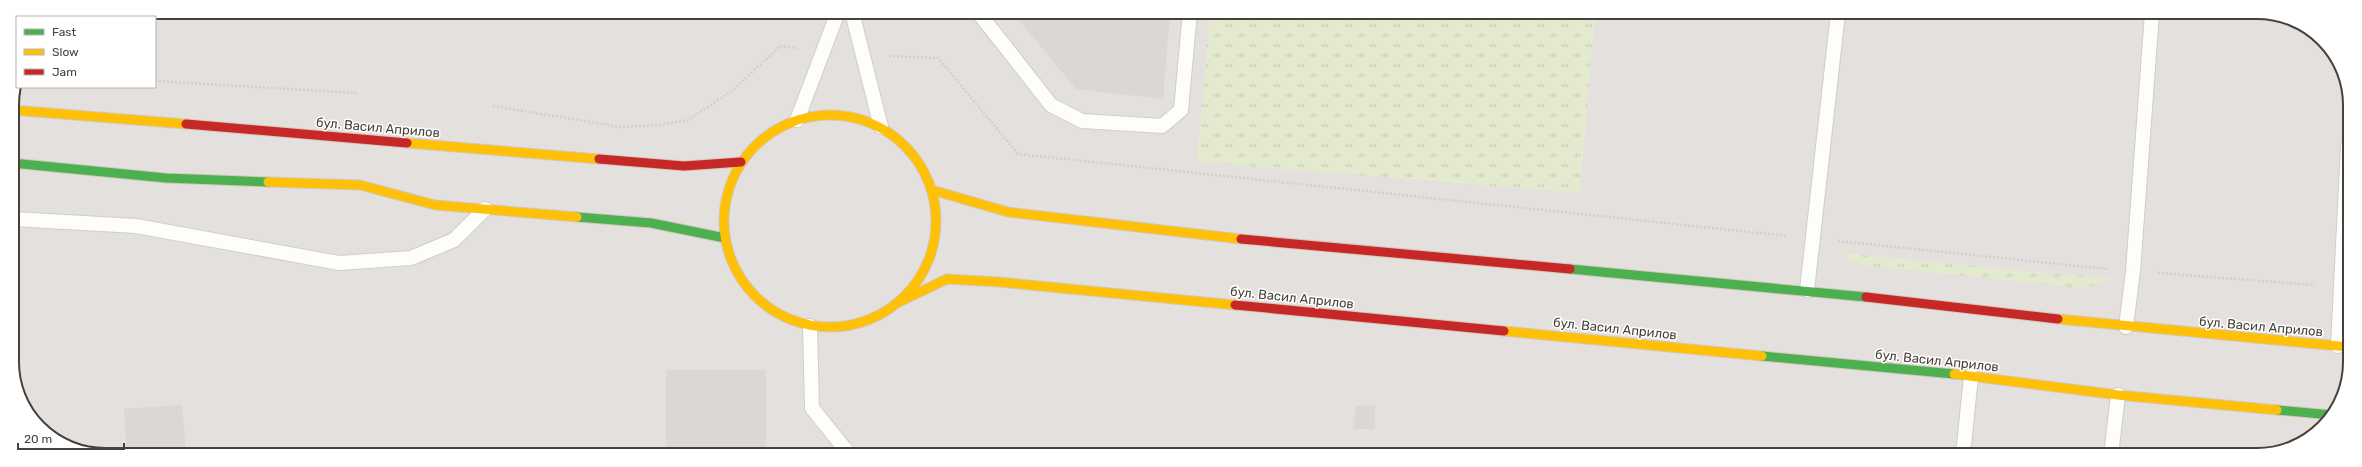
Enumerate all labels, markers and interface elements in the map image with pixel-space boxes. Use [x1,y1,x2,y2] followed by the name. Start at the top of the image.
[16,16,156,88] legend
[52,25,76,39] text: Fast
[52,45,79,59] text: Slow
[52,65,77,79] text: Jam
[315,115,441,140] street label: бул. Васил Априлов
[1229,284,1355,311] street label: бул. Васил Априлов
[2198,314,2324,339] street label: бул. Васил Априлов
[1552,315,1678,342] street label: бул. Васил Априлов
[1874,347,2000,374] street label: бул. Васил Априлов
[18,425,124,451] scale bar
[24,432,52,446] text: 20 m

